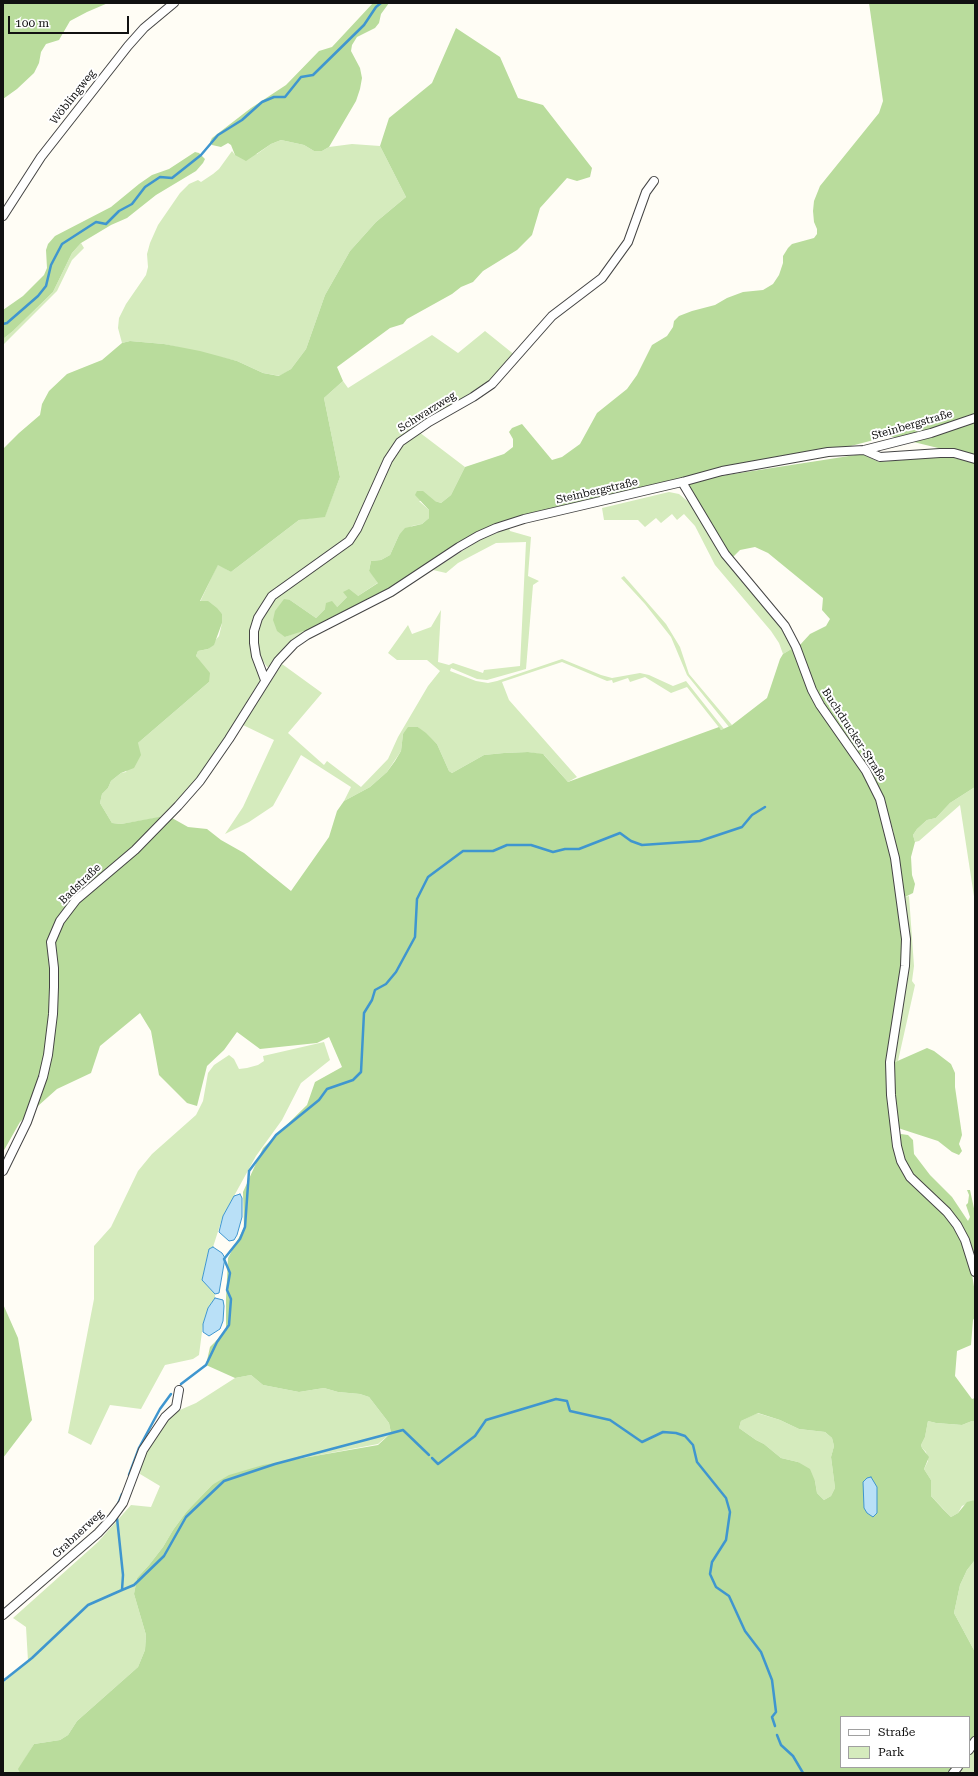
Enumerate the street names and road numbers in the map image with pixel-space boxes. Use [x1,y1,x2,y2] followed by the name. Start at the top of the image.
[47,67,99,127] street label: Wöblingweg
[396,389,458,435] street label: Schwarzweg
[870,407,954,443] street label: Steinbergstraße
[555,475,639,507] street label: Steinbergstraße
[819,686,889,784] street label: Buchdrucker-Straße
[56,861,104,907] street label: Badstraße
[50,1507,106,1561] street label: Grabnerweg

